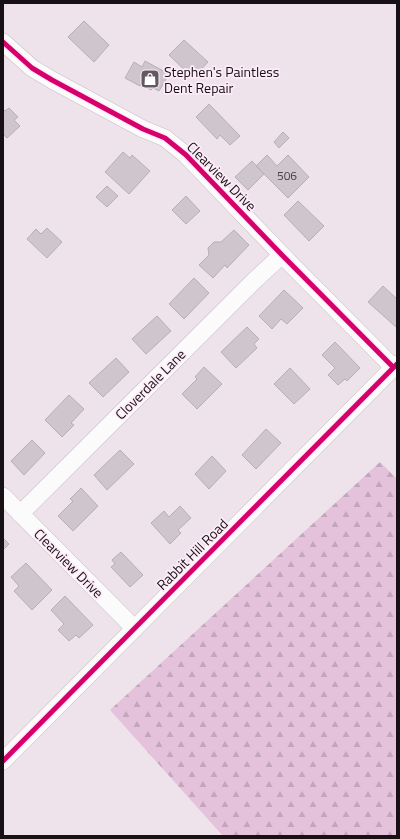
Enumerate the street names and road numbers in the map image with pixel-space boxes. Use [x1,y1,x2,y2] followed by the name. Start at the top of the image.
[182,136,262,216] street label: Clearview Drive
[110,344,190,424] street label: Cloverdale Lane
[151,513,233,595] street label: Rabbit Hill Road
[29,523,109,603] street label: Clearview Drive

